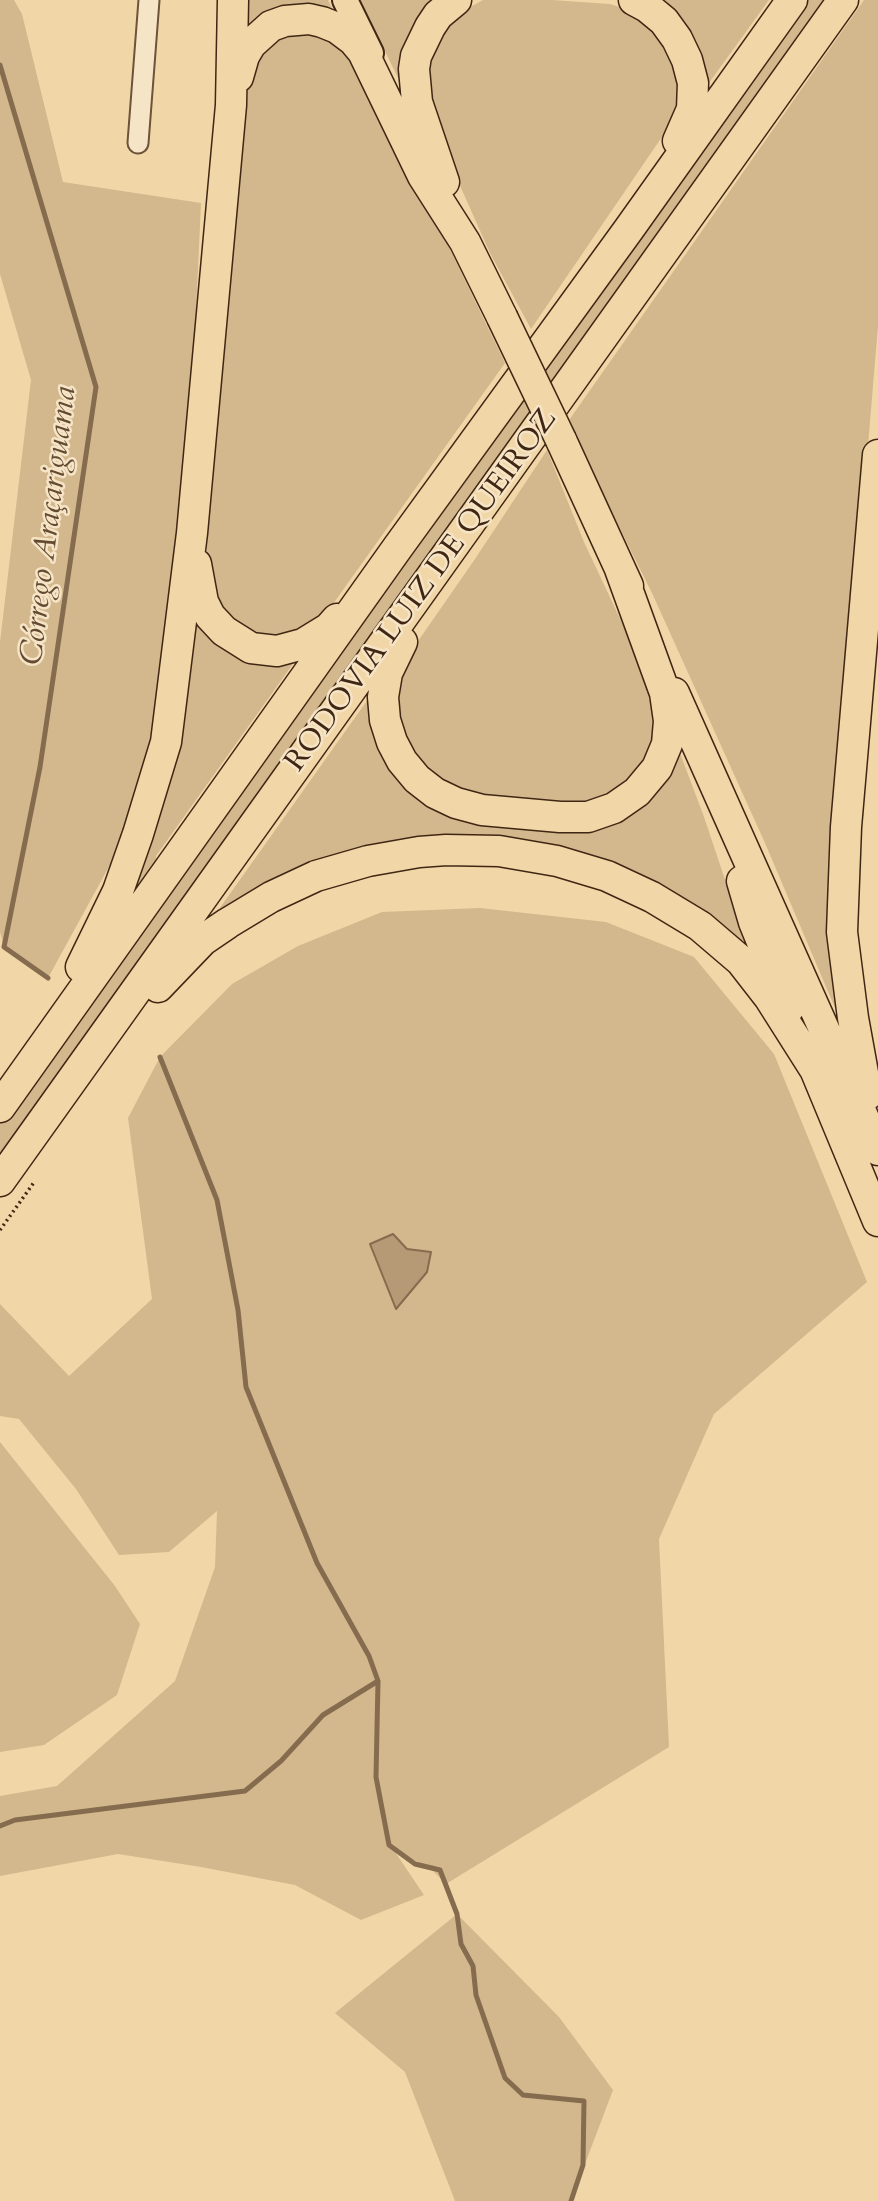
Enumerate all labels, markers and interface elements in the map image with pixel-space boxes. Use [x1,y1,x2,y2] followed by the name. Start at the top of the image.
[14,384,86,668] water label: Córrego Araçariguama
[278,403,566,779] street label: RODOVIA LUIZ DE QUEIROZ

